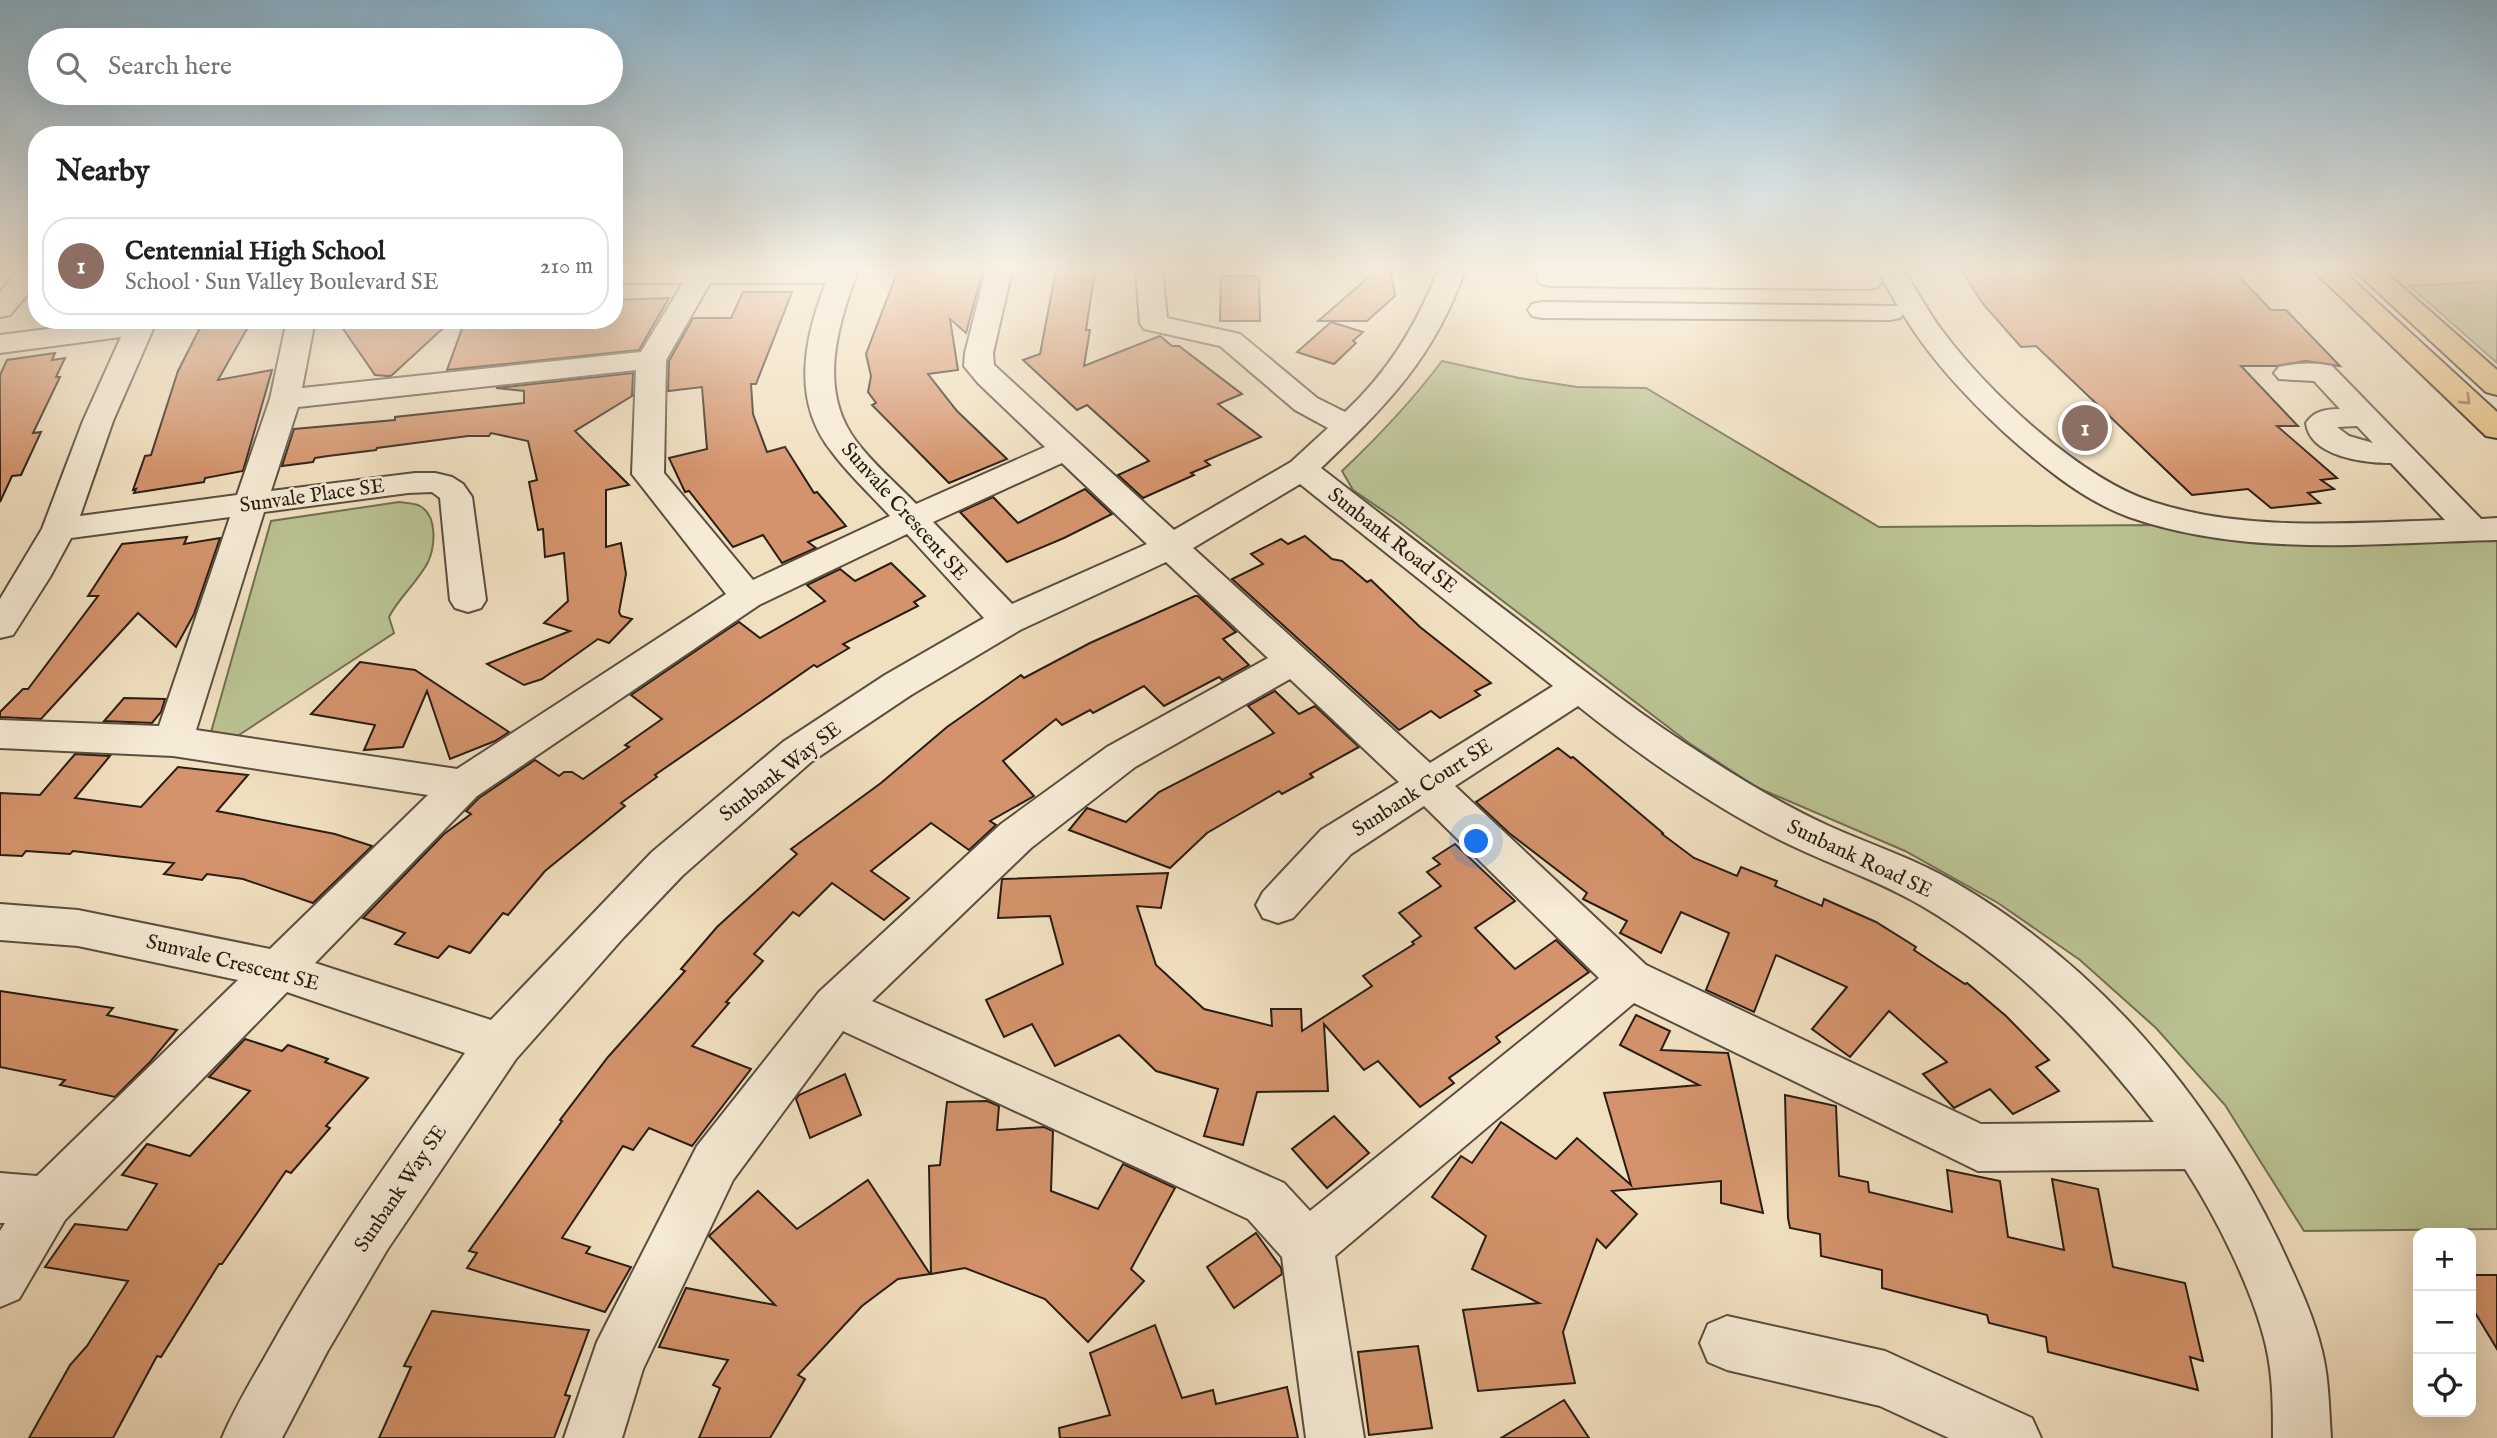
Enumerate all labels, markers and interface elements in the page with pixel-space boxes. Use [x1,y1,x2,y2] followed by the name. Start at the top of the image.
[28,28,623,105] search box
[52,48,90,86] icon: search
[108,50,232,83] text: Search here
[56,153,149,191] text: Nearby
[125,235,385,268] text: Centennial High School
[77,252,85,281] text: 1
[540,252,593,281] text: 210 m
[125,268,439,297] text: School · Sun Valley Boulevard SE
[2458,392,2471,404] one-way arrow
[2062,402,2108,454] pin: 1
[835,437,973,587] street label: Sunvale Crescent SE
[238,473,387,520] street label: Sunvale Place SE
[1322,482,1462,600] street label: Sunbank Road SE
[714,716,848,828] street label: Sunbank Way SE
[1348,733,1498,844] street label: Sunbank Court SE
[1782,814,1936,905] street label: Sunbank Road SE
[1459,824,1493,858] your location
[143,929,322,998] street label: Sunvale Crescent SE
[349,1120,454,1258] street label: Sunbank Way SE
[2413,1228,2476,1417] map controls
[2413,1228,2476,1291] button: +
[2413,1291,2476,1354] button: −
[2413,1354,2476,1417] button: locate

